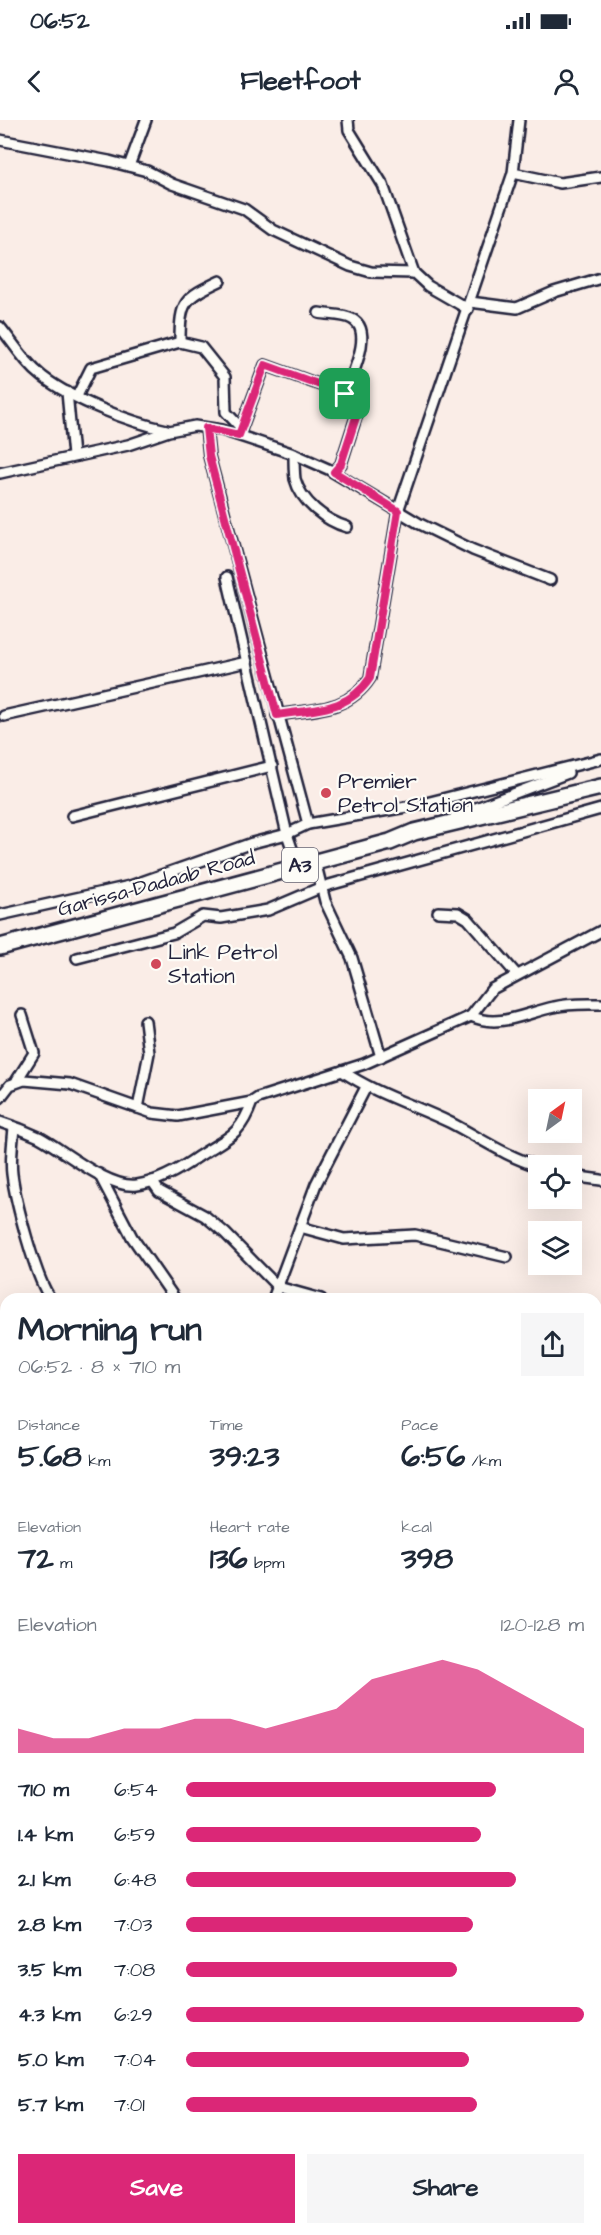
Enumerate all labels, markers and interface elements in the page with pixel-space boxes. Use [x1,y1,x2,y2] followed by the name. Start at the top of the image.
[30,6,90,37] text: 06:52
[240,62,361,100] text: Fleetfoot
[18,65,51,98] icon: back
[550,65,583,98] icon: person
[319,368,370,419] pin
[328,377,361,410] icon: arrive
[338,767,473,820] place label: Premier Petrol Station
[319,786,333,800] marker: Premier Petrol Station
[54,843,258,924] street label: Garissa-Dadaab Road
[282,848,318,882] road number: A3
[168,938,277,991] place label: Link Petrol Station
[149,957,163,971] marker: Link Petrol Station
[528,1089,582,1143] north arrow
[528,1089,582,1275] map controls
[528,1155,582,1209] button: locate
[528,1221,582,1275] button: layers
[18,1307,202,1353] text: Morning run
[521,1313,584,1376] button: share
[18,1353,180,1381] text: 06:52 · 8 × 710 m
[18,1414,80,1436] text: Distance
[210,1414,243,1436] text: Time
[401,1414,438,1436] text: Pace
[18,1436,82,1478] text: 5.68
[210,1436,279,1478] text: 39:23
[401,1436,465,1478] text: 6:56
[82,1450,110,1472] text: km
[465,1450,501,1472] text: /km
[18,1516,81,1538] text: Elevation
[210,1516,290,1538] text: Heart rate
[401,1516,432,1538] text: kcal
[18,1538,54,1580] text: 72
[210,1538,248,1580] text: 136
[401,1538,453,1580] text: 398
[54,1552,72,1574] text: m
[248,1552,284,1574] text: bpm
[18,1611,97,1639] text: Elevation
[501,1611,584,1639] text: 120–128 m
[18,1776,69,1804] text: 710 m
[114,1776,158,1804] text: 6:54
[18,1821,73,1849] text: 1.4 km
[114,1821,155,1849] text: 6:59
[18,1866,71,1894] text: 2.1 km
[114,1866,156,1894] text: 6:48
[18,1911,81,1939] text: 2.8 km
[114,1911,152,1939] text: 7:03
[18,1956,81,1984] text: 3.5 km
[114,1956,155,1984] text: 7:08
[18,2001,80,2029] text: 4.3 km
[114,2001,153,2029] text: 6:29
[18,2046,83,2074] text: 5.0 km
[114,2046,156,2074] text: 7:04
[18,2091,83,2119] text: 5.7 km
[114,2091,145,2119] text: 7:01
[18,2154,295,2223] button: Save
[307,2154,584,2223] button: Share

